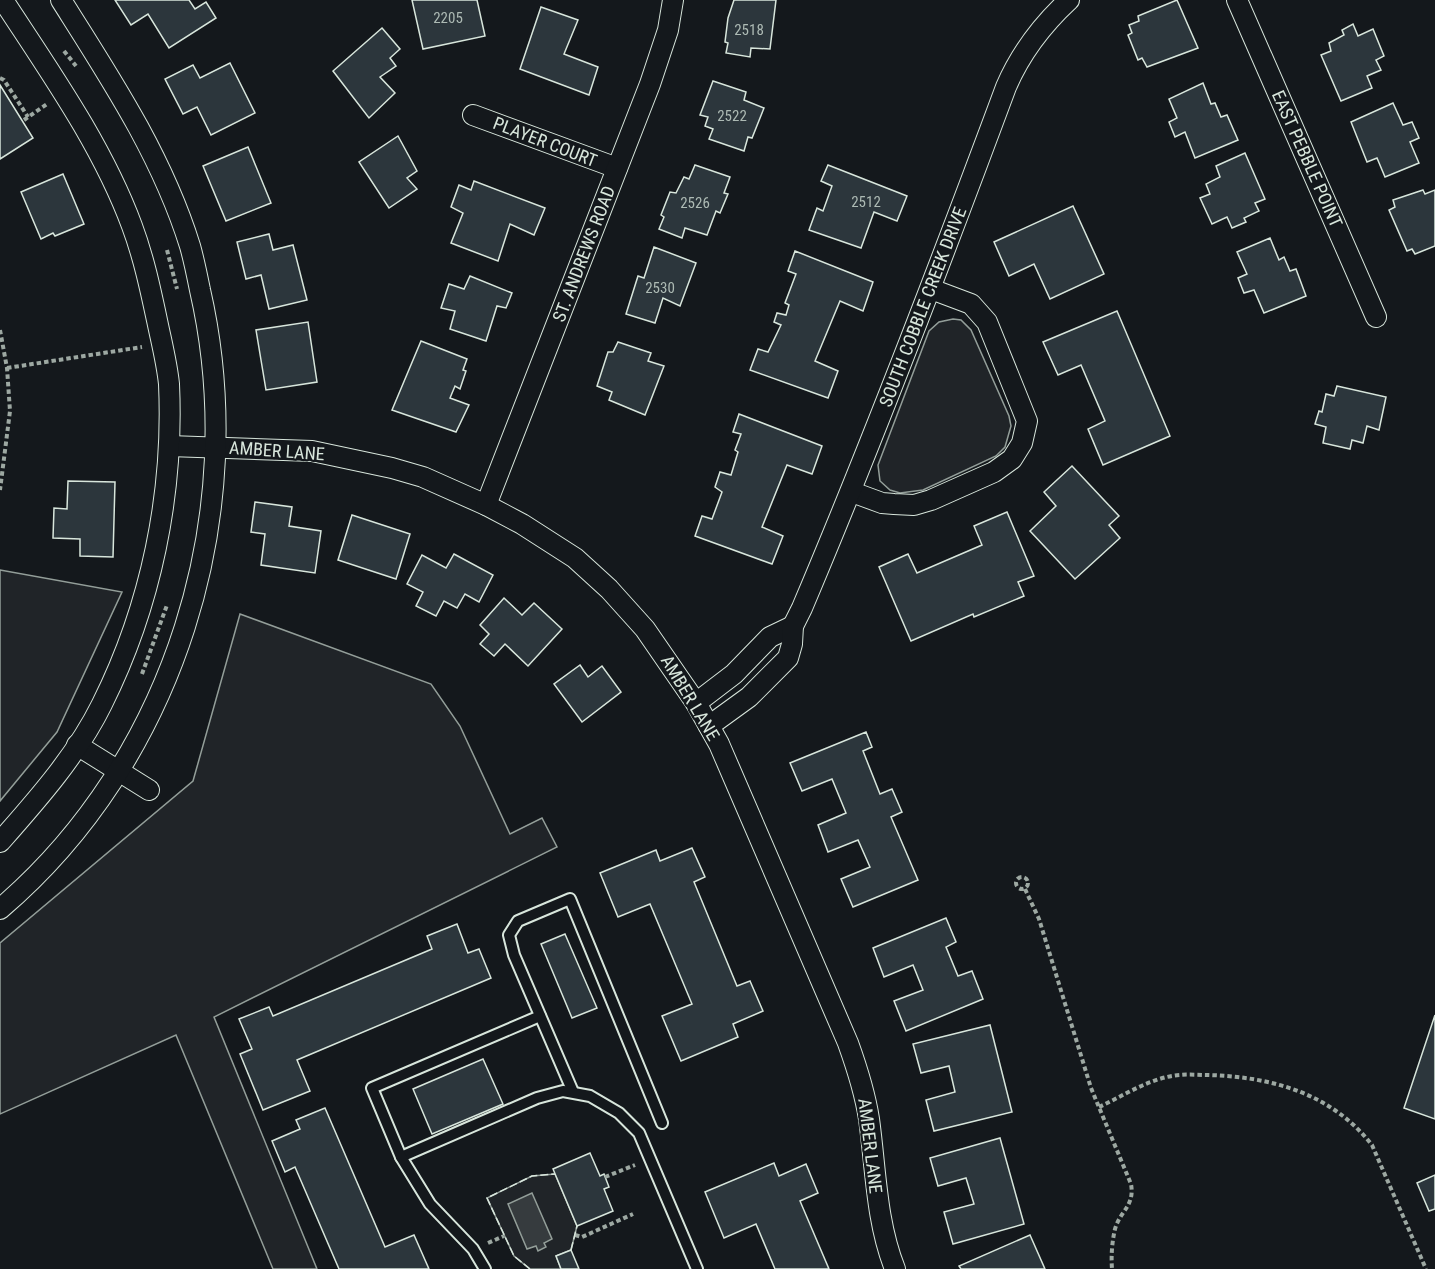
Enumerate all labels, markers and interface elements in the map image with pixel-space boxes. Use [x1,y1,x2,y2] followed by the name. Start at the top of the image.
[433,9,463,27] house number: 2205
[734,21,764,39] house number: 2518
[1268,87,1347,230] street label: EAST PEBBLE POINT
[717,107,747,125] house number: 2522
[490,112,600,171] street label: PLAYER COURT
[548,183,619,325] street label: ST. ANDREWS ROAD
[851,193,881,211] house number: 2512
[680,194,710,212] house number: 2526
[875,204,970,410] street label: SOUTH COBBLE CREEK DRIVE
[645,279,675,297] house number: 2530
[229,437,326,464] street label: AMBER LANE
[657,651,724,744] street label: AMBER LANE
[854,1097,887,1195] street label: AMBER LANE

